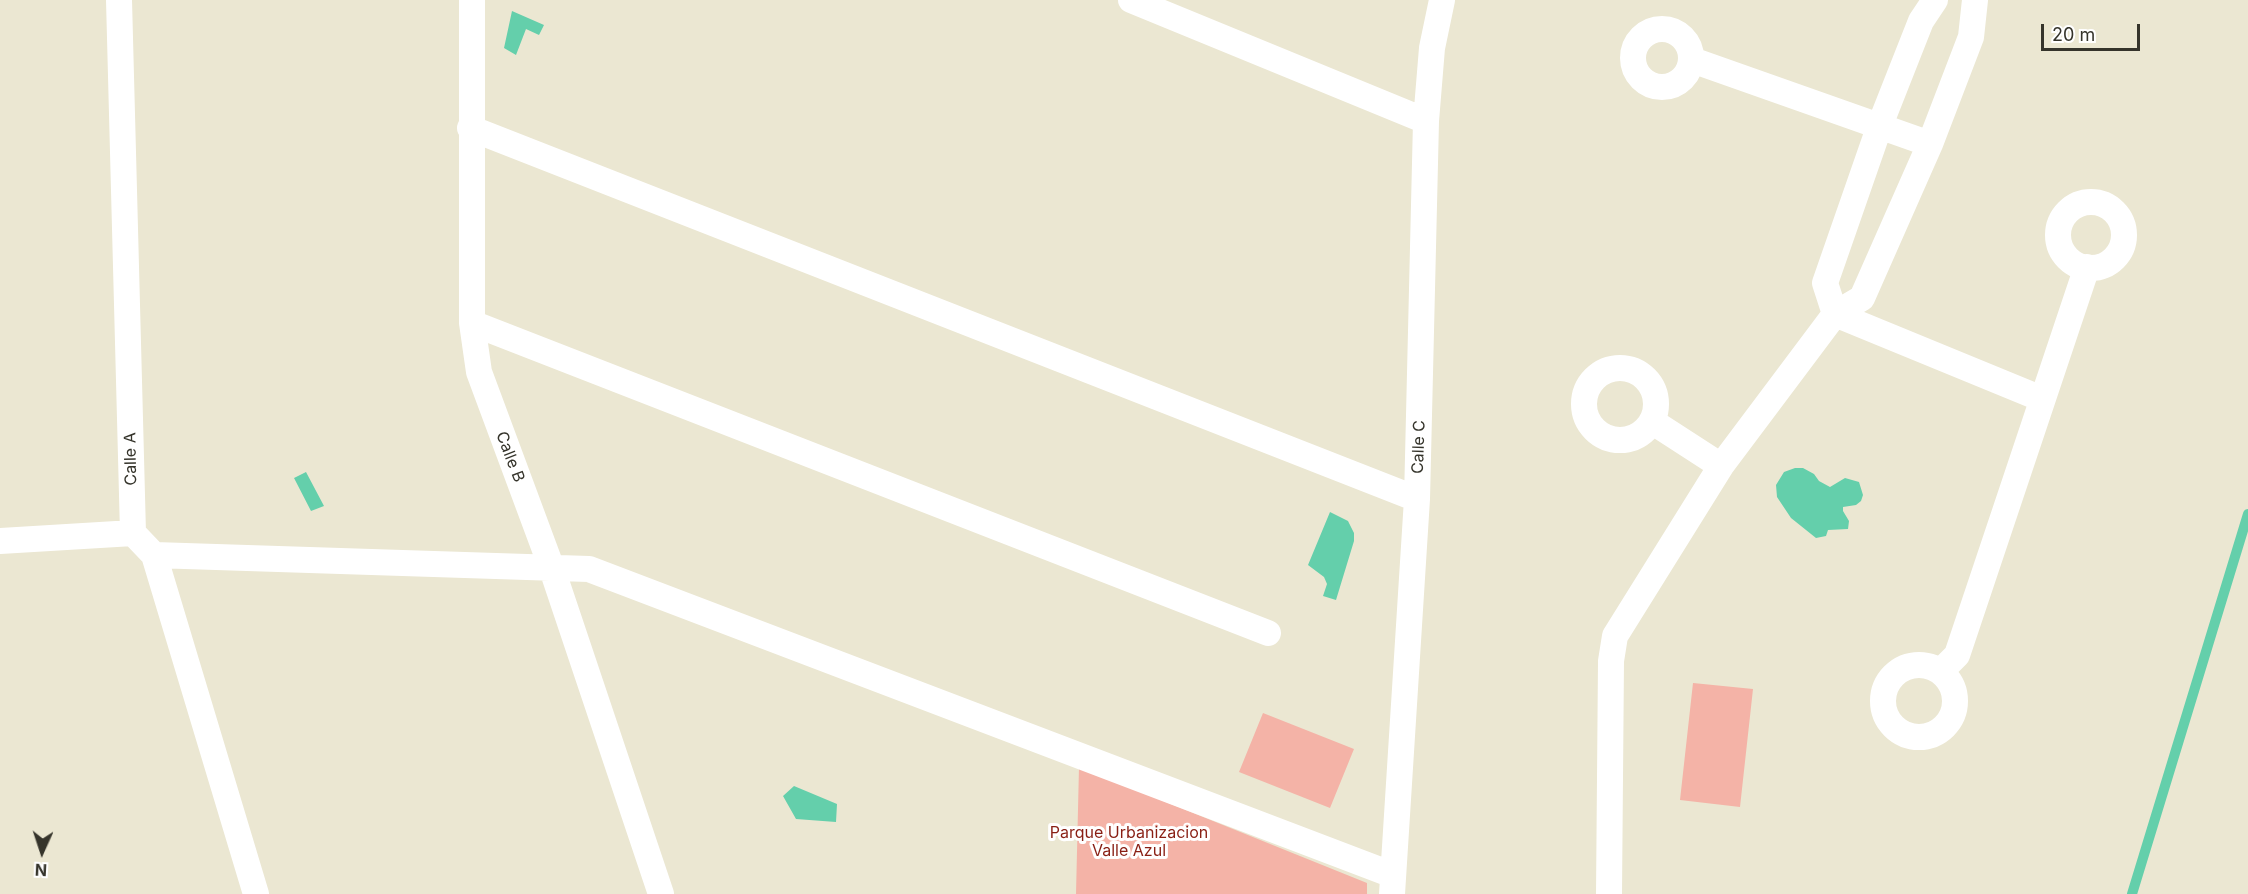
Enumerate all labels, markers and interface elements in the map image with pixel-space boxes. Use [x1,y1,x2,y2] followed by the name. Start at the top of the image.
[2044,12,2143,50] scale bar
[2052,24,2095,45] text: 20 m
[1408,420,1430,474] street label: Calle C
[492,429,528,485] street label: Calle B
[121,432,141,486] street label: Calle A
[12,822,72,882] north arrow
[1050,823,1208,861] park label: Parque Urbanizacion Valle Azul
[34,860,48,880] text: N

